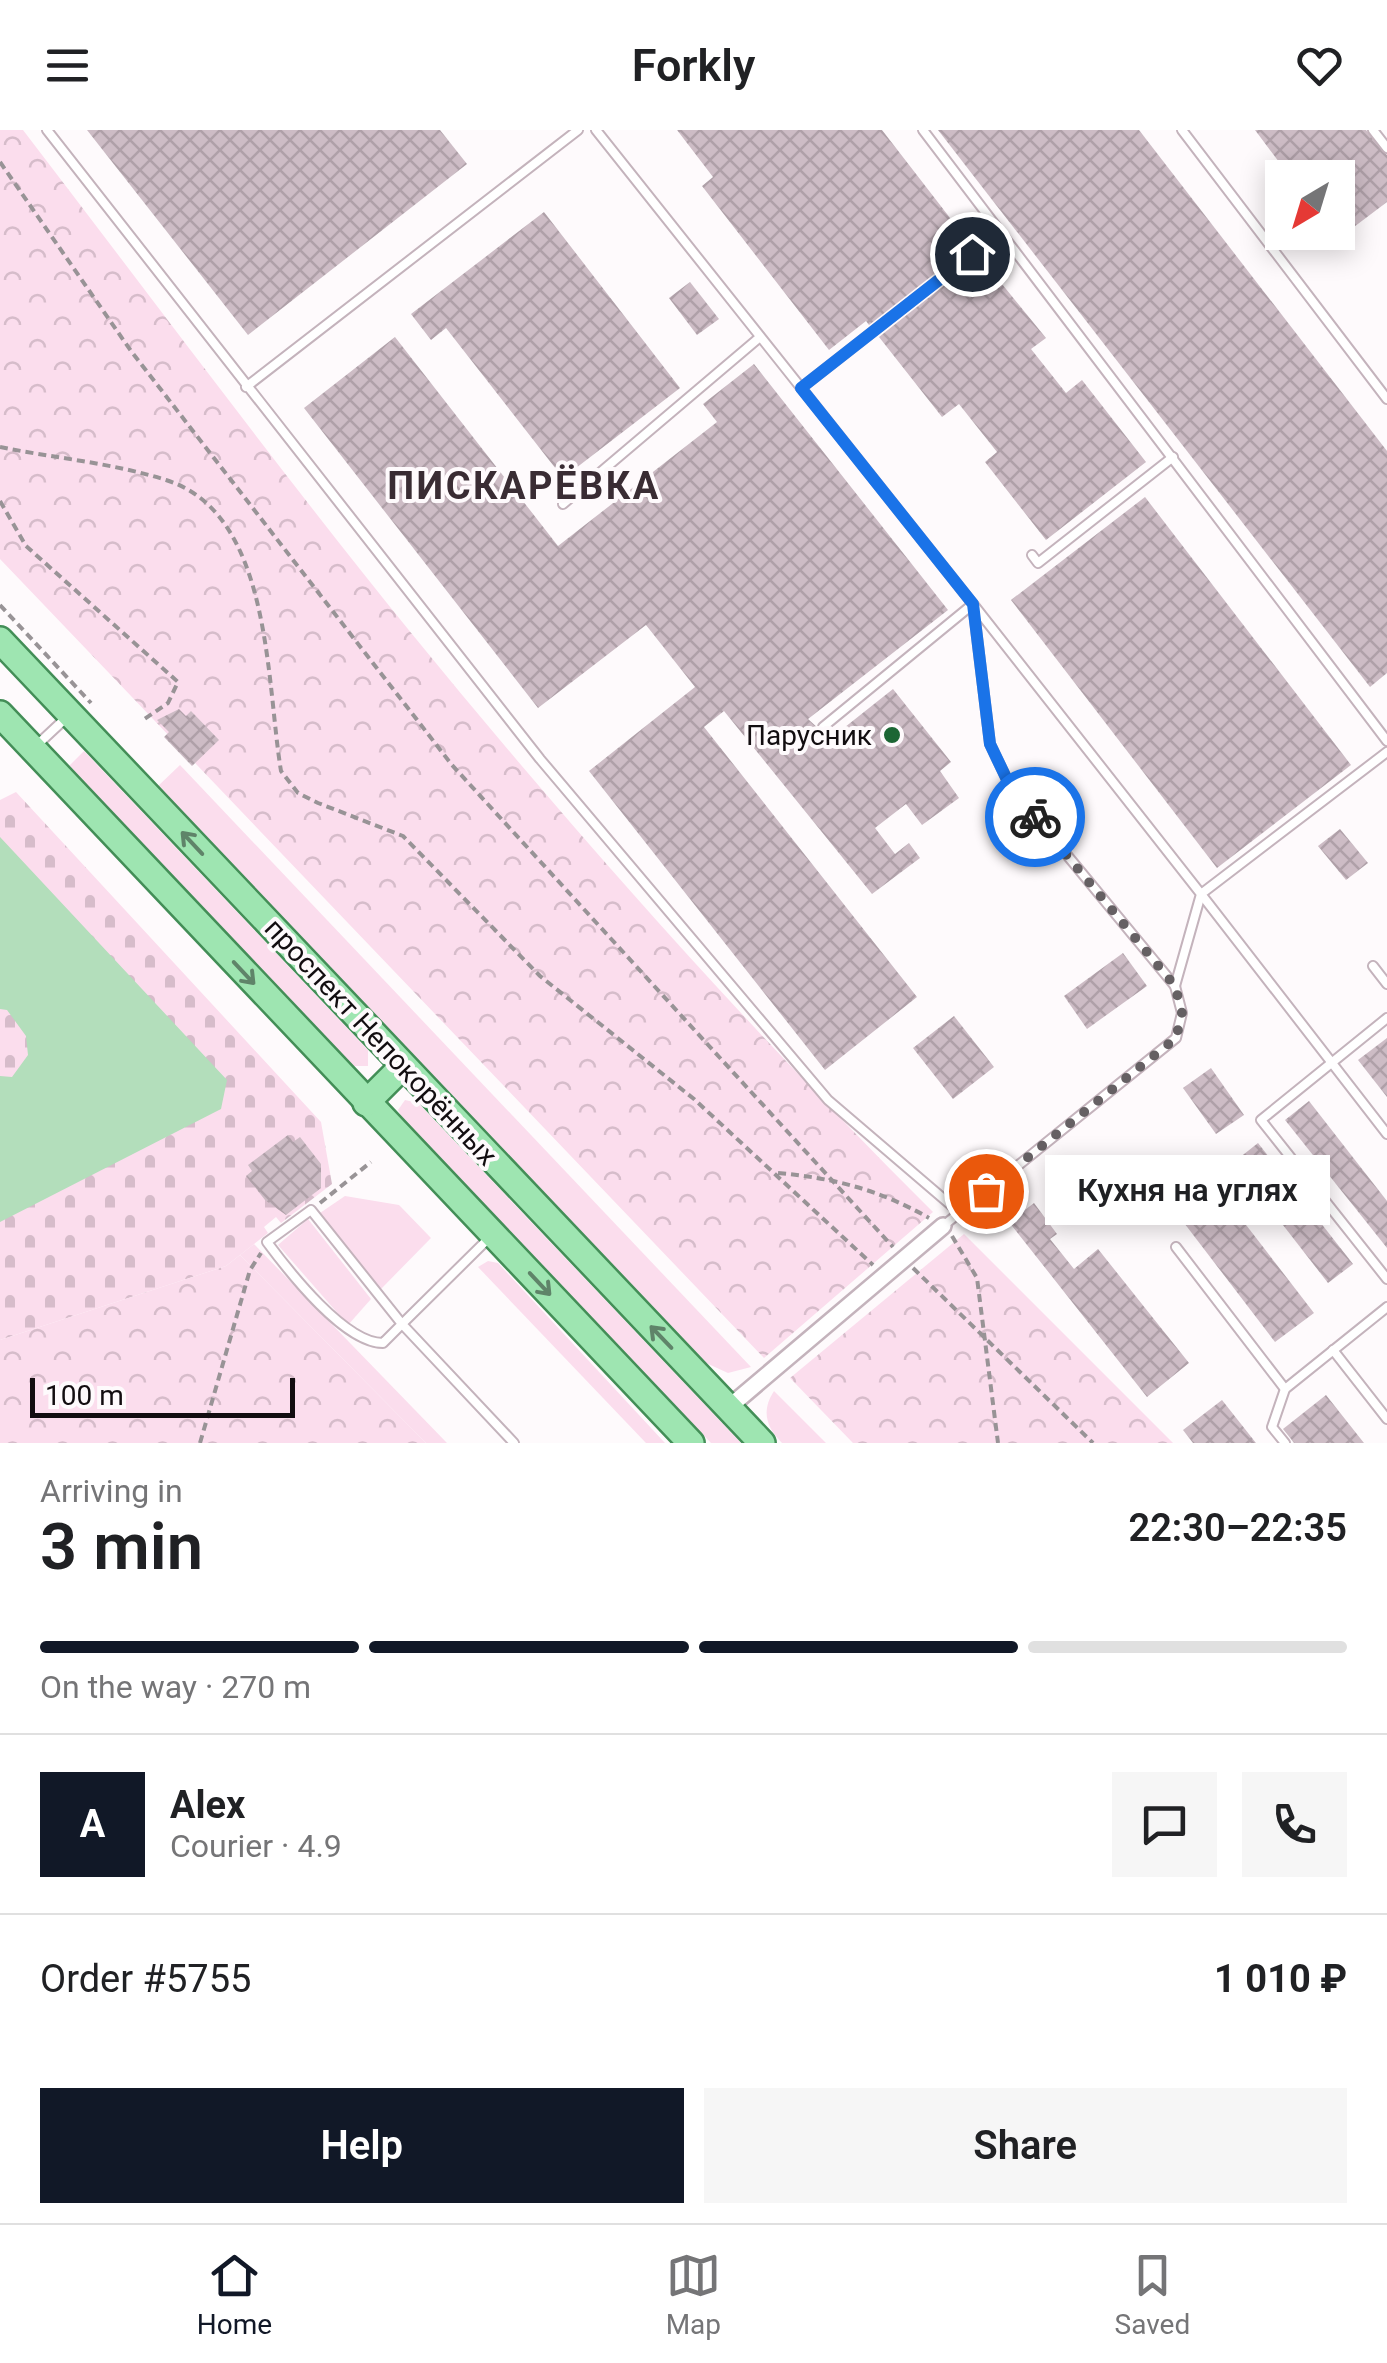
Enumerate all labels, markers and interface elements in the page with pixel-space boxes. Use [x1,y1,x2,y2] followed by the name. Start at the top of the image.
[40,38,95,93] icon: menu
[1292,38,1347,93] icon: heart
[632,39,755,92] text: Forkly
[1265,160,1355,250] north arrow
[1265,160,1355,250] map controls
[930,212,1015,297] pin
[945,227,1000,282] icon: home
[387,464,661,508] district label: ПИСКАРЁВКА
[746,719,872,752] place label: Парусник
[881,724,903,746] marker: Парусник
[985,767,1085,867] courier
[1008,790,1063,845] icon: bike
[180,831,204,855] one-way arrow
[258,912,504,1172] street label: проспект Непокорённых
[232,960,256,984] one-way arrow
[944,1149,1029,1234] pin
[1046,1156,1331,1226] callout: Кухня на углях
[959,1164,1014,1219] icon: bag
[1077,1171,1298,1209] text: Кухня на углях
[528,1271,551,1296] one-way arrow
[649,1326,673,1350] one-way arrow
[30,1373,295,1418] scale bar
[45,1379,124,1412] text: 100 m
[40,1472,183,1510] text: Arriving in
[1128,1506,1347,1550] text: 22:30–22:35
[40,1509,203,1585] text: 3 min
[40,1668,311,1706] text: On the way · 270 m
[1112,1772,1217,1877] button: chat
[1242,1772,1347,1877] button: phone
[170,1783,245,1827] text: Alex
[80,1802,105,1846] text: A
[170,1827,342,1865] text: Courier · 4.9
[40,1957,251,2001] text: Order #5755
[1214,1957,1347,2001] text: 1 010 ₽
[40,2088,684,2203] button: Help
[704,2088,1347,2203] button: Share
[197,2248,272,2341] tab: Home
[666,2248,721,2341] tab: Map
[1115,2248,1190,2341] tab: Saved

